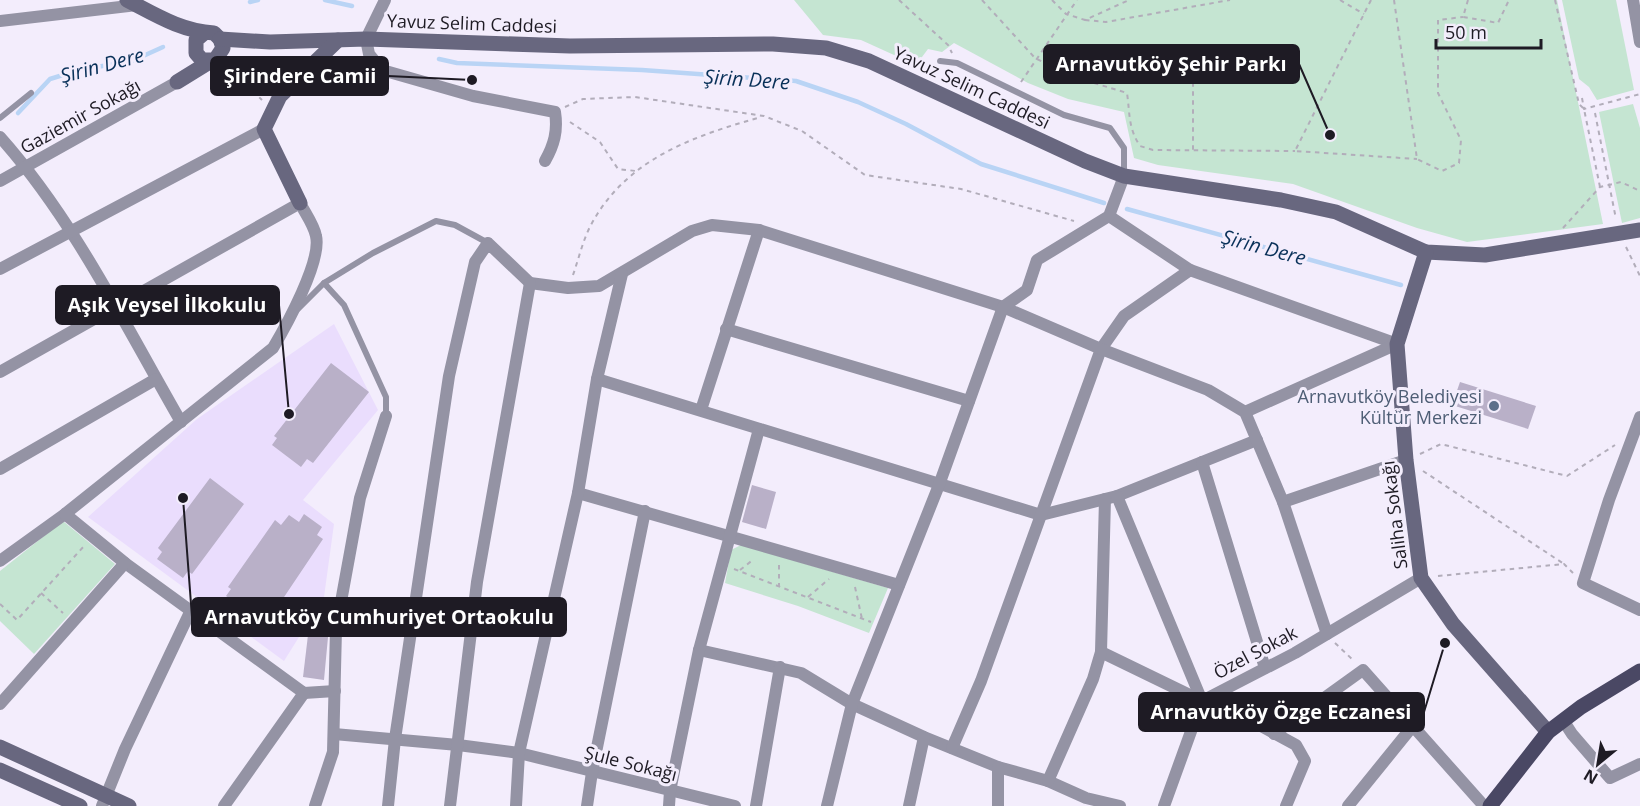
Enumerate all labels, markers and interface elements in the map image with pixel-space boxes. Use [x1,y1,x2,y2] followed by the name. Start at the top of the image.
[387,8,557,38] street label: Yavuz Selim Caddesi
[1436,12,1541,50] scale bar
[1445,20,1487,44] text: 50 m
[890,40,1054,134] street label: Yavuz Selim Caddesi
[57,41,147,89] water label: Şirin Dere
[1044,45,1299,83] callout: Arnavutköy Şehir Parkı
[1055,50,1287,77] text: Arnavutköy Şehir Parkı
[211,57,388,95] callout: Şirindere Camii
[224,62,376,89] text: Şirindere Camii
[703,63,791,95] water label: Şirin Dere
[16,73,144,159] street label: Gaziemir Sokağı
[1219,223,1309,271] water label: Şirin Dere
[56,286,279,324] callout: Aşık Veysel İlkokulu
[68,291,267,318] text: Aşık Veysel İlkokulu
[1298,384,1482,429] place label: Arnavutköy Belediyesi Kültür Merkezi
[1487,399,1501,413] marker: Arnavutköy Belediyesi Kültür Merkezi
[1375,459,1413,571] street label: Saliha Sokağı
[192,598,566,636] callout: Arnavutköy Cumhuriyet Ortaokulu
[204,603,554,630] text: Arnavutköy Cumhuriyet Ortaokulu
[1209,620,1301,684] street label: Özel Sokak
[1139,693,1424,731] callout: Arnavutköy Özge Eczanesi
[1151,698,1411,725] text: Arnavutköy Özge Eczanesi
[1568,734,1628,794] north arrow
[582,740,680,786] street label: Şule Sokağı
[1579,764,1602,790] text: N

